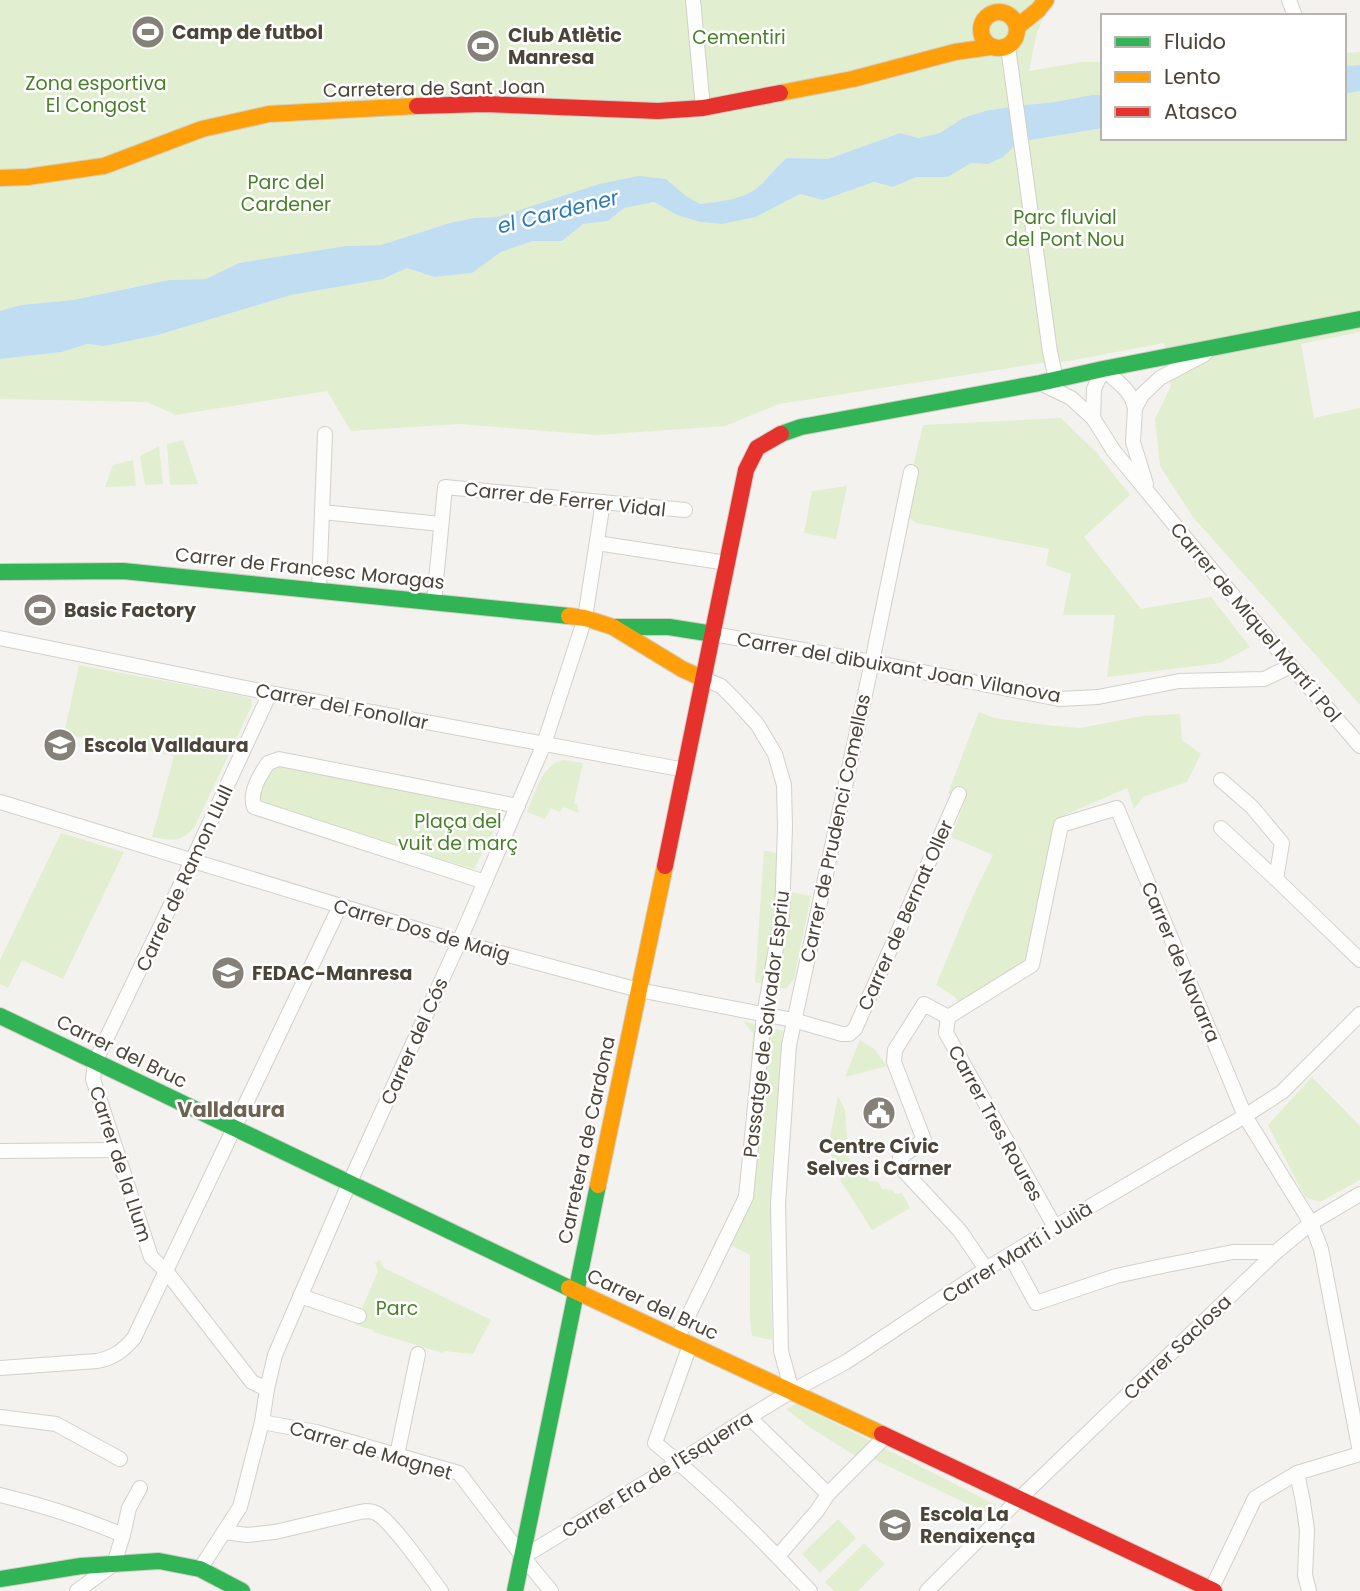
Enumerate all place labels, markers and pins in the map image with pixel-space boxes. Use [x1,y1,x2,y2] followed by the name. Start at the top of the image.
[129,13,167,51] sports icon: Camp de futbol
[172,19,323,46] place label: Camp de futbol
[508,22,622,71] place label: Club Atlètic Manresa
[464,27,502,65] sports icon: Club Atlètic Manresa
[21,591,59,629] sports icon: Basic Factory
[64,597,197,624] place label: Basic Factory
[41,726,79,764] school or university icon: Escola Valldaura
[84,732,249,759] place label: Escola Valldaura
[209,954,247,992] school or university icon: FEDAC-Manresa
[252,960,412,987] place label: FEDAC-Manresa
[860,1094,898,1132] public building icon: Centre Cívic Selves i Carner
[806,1133,952,1182] place label: Centre Cívic Selves i Carner
[920,1501,1035,1550] place label: Escola La Renaixença
[876,1506,914,1544] school or university icon: Escola La Renaixença

